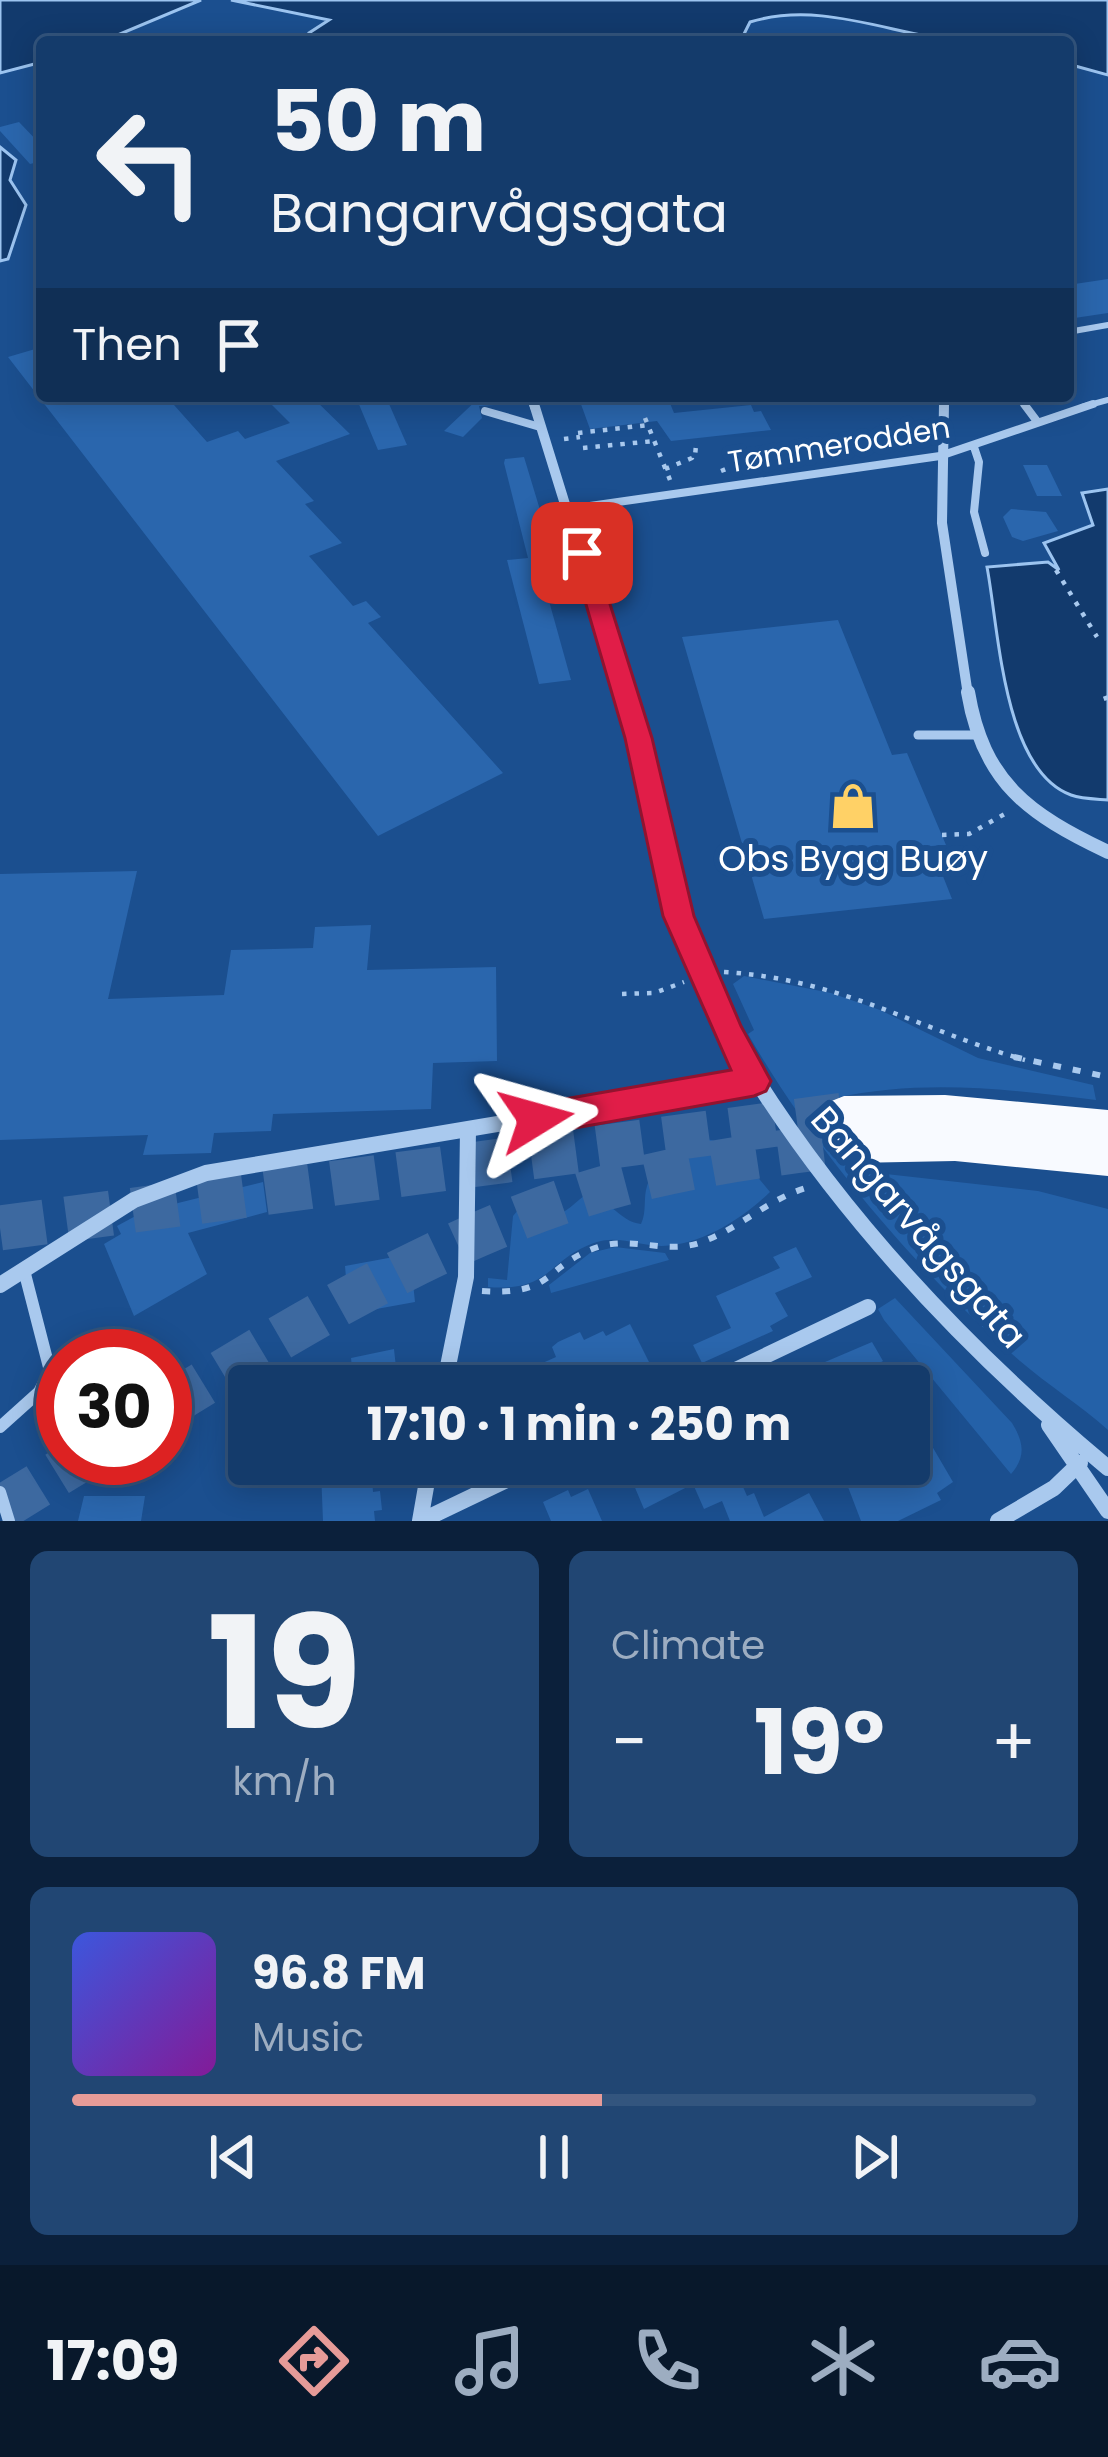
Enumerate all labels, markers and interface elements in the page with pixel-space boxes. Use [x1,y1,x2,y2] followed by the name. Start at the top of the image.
[270,63,486,180] text: 50 m
[72,84,228,240] icon: left
[270,175,728,251] text: Bangarvågsgata
[206,312,272,378] icon: arrive
[72,313,182,376] text: Then
[725,406,953,483] street label: Tømmerodden
[531,502,633,604] pin
[549,520,615,586] icon: arrive
[828,781,878,831] shop icon: Obs Bygg Buøy
[718,833,988,884] place label: Obs Bygg Buøy
[473,1056,599,1182] position arrow
[799,1095,1038,1359] street label: Bangarvågsgata
[36,1329,192,1485] speed limit sign: 30
[367,1393,791,1456] text: 17:10 · 1 min · 250 m
[207,1564,362,1783] text: 19
[611,1618,765,1673] text: Climate
[754,1679,885,1806] text: 19°
[611,1696,647,1788] text: −
[991,1696,1036,1788] text: +
[233,1754,336,1809] text: km/h
[252,1942,426,2005] text: 96.8 FM
[252,2010,364,2065] text: Music
[200,2124,266,2190] icon: previous
[521,2124,587,2190] icon: pause
[842,2124,908,2190] icon: next
[272,2319,356,2403] icon: directions
[448,2319,532,2403] icon: music
[625,2319,709,2403] icon: phone
[801,2319,885,2403] icon: climate
[978,2319,1062,2403] icon: car
[46,2323,179,2399] text: 17:09

